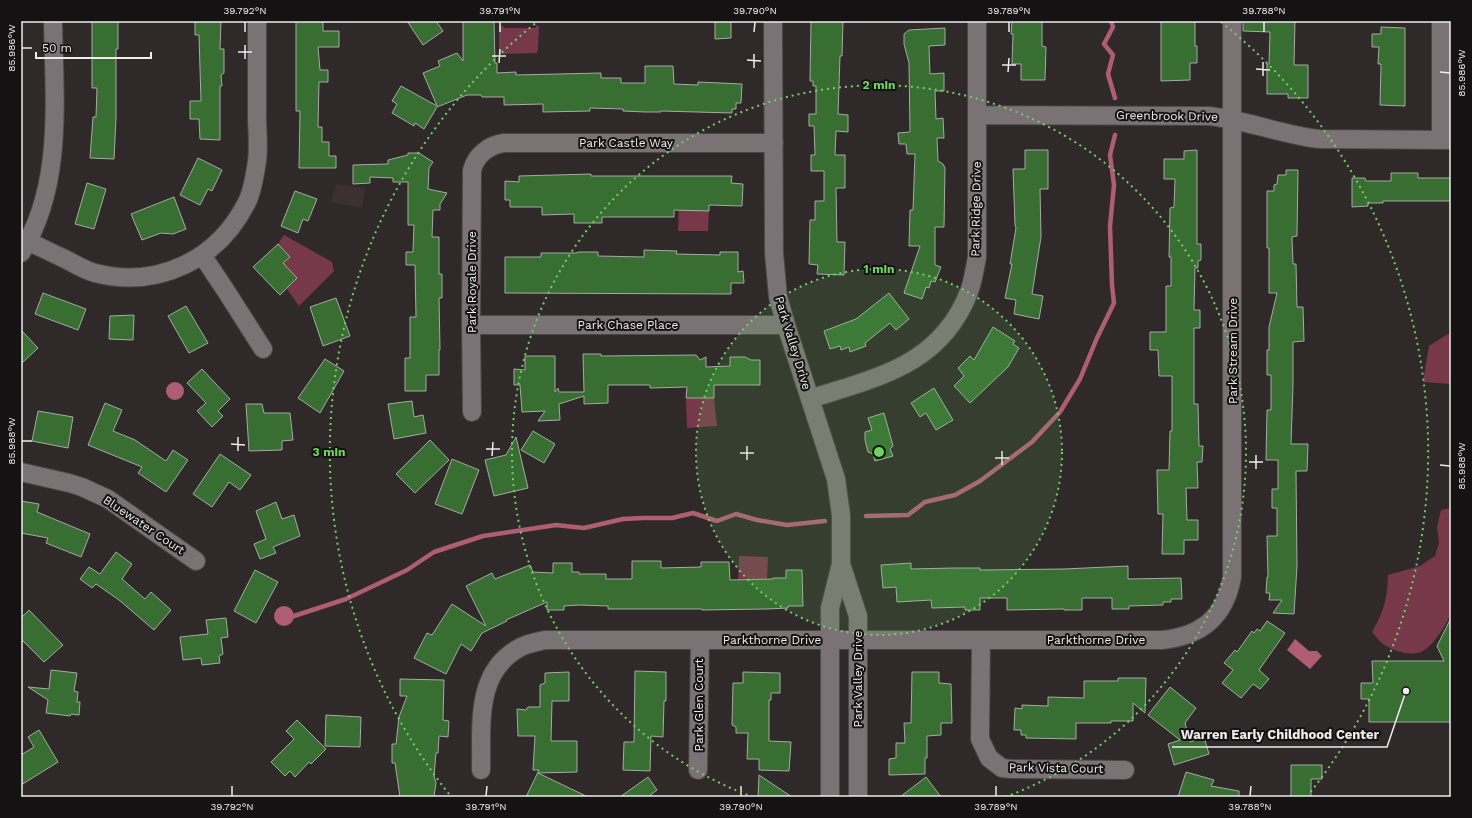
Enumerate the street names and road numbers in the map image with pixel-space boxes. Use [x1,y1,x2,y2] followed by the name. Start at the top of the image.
[1116,108,1218,124] street label: Greenbrook Drive
[579,136,674,150] street label: Park Castle Way
[968,161,984,257] street label: Park Ridge Drive
[465,231,479,333] street label: Park Royale Drive
[772,295,814,391] street label: Park Valley Drive
[1226,298,1240,404] street label: Park Stream Drive
[578,318,678,332] street label: Park Chase Place
[101,493,187,557] street label: Bluewater Court
[851,630,865,727] street label: Park Valley Drive
[723,633,821,647] street label: Parkthorne Drive
[1047,633,1145,647] street label: Parkthorne Drive
[692,659,706,751] street label: Park Glen Court
[1009,760,1103,776] street label: Park Vista Court

